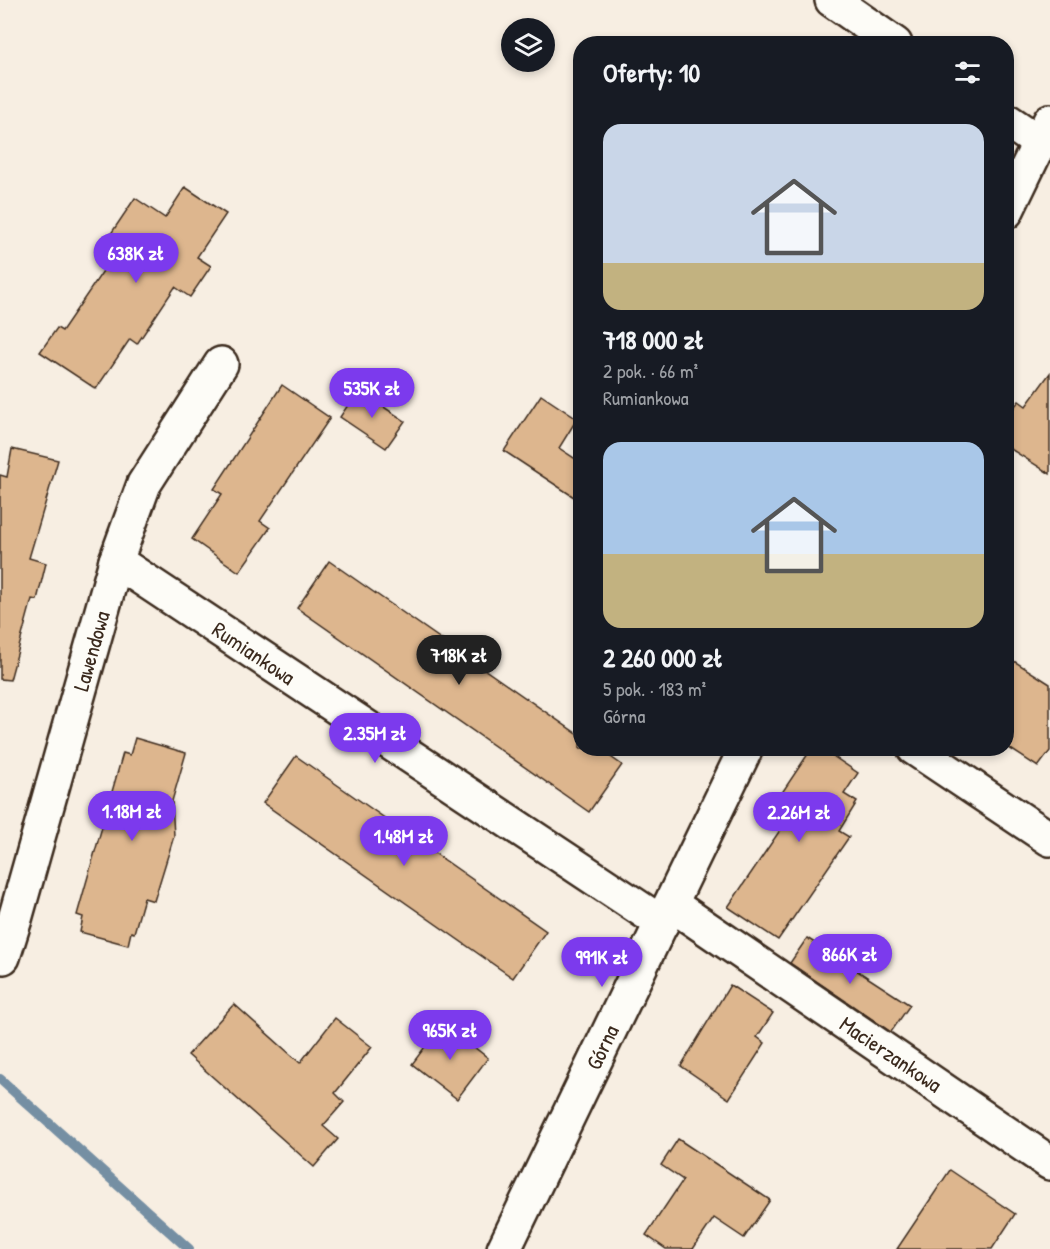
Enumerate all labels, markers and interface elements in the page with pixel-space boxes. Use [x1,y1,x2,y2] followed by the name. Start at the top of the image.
[501,18,555,72] map controls
[501,18,555,72] button: layers
[603,55,700,90] text: Oferty: 10
[951,56,984,89] icon: filters
[740,163,848,271] icon: home
[81,233,191,284] pin: 638K zł
[108,239,164,266] text: 638K zł
[603,322,704,357] text: 718 000 zł
[603,357,698,384] text: 2 pok. · 66 m²
[317,368,427,419] pin: 535K zł
[343,374,401,401] text: 535K zł
[603,384,689,411] text: Rumiankowa
[740,481,848,589] icon: home
[65,607,117,695] street label: Lawendowa
[207,614,302,692] street label: Rumiankowa
[404,635,514,686] pin: 718K zł
[603,640,723,675] text: 2 260 000 zł
[430,641,488,668] text: 718K zł
[603,675,706,702] text: 5 pok. · 183 m²
[603,702,645,729] text: Górna
[313,713,437,764] pin: 2.35M zł
[343,719,407,746] text: 2.35M zł
[70,791,194,842] pin: 1.18M zł
[737,792,861,843] pin: 2.26M zł
[102,797,162,824] text: 1.18M zł
[767,798,831,825] text: 2.26M zł
[342,816,466,867] pin: 1.48M zł
[374,822,434,849] text: 1.48M zł
[795,934,905,985] pin: 866K zł
[547,937,657,988] pin: 991K zł
[822,940,878,967] text: 866K zł
[575,943,629,970] text: 991K zł
[834,1009,948,1099] street label: Macierzankowa
[395,1010,505,1061] pin: 965K zł
[423,1016,478,1043] text: 965K zł
[578,1019,626,1074] street label: Górna

